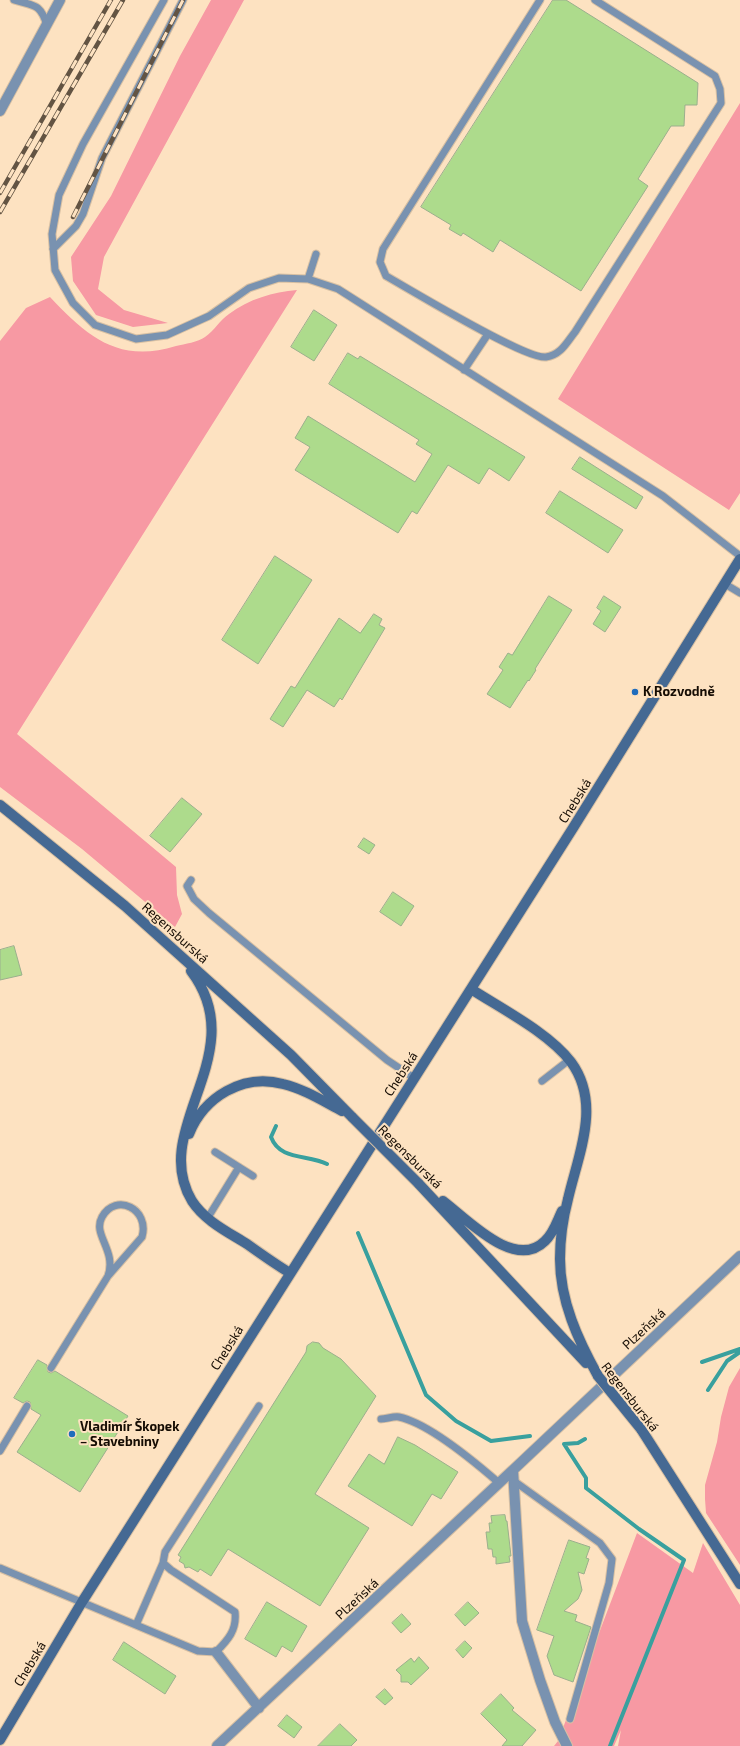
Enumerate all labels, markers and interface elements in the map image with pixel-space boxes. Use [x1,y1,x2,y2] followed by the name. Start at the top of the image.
[643,684,715,700] place label: K Rozvodně
[630,687,640,697] marker: K Rozvodně
[555,776,595,826] street label: Chebská
[139,899,211,967] street label: Regensburská
[381,1049,421,1099] street label: Chebská
[375,1122,445,1192] street label: Regensburská
[619,1305,669,1353] street label: Plzeňská
[207,1323,247,1373] street label: Chebská
[598,1359,662,1435] street label: Regensburská
[80,1419,179,1450] place label: Vladimír Škopek – Stavebniny
[67,1429,77,1439] marker: Vladimír Škopek – Stavebniny
[332,1575,382,1623] street label: Plzeňská
[11,1639,49,1689] street label: Chebská

